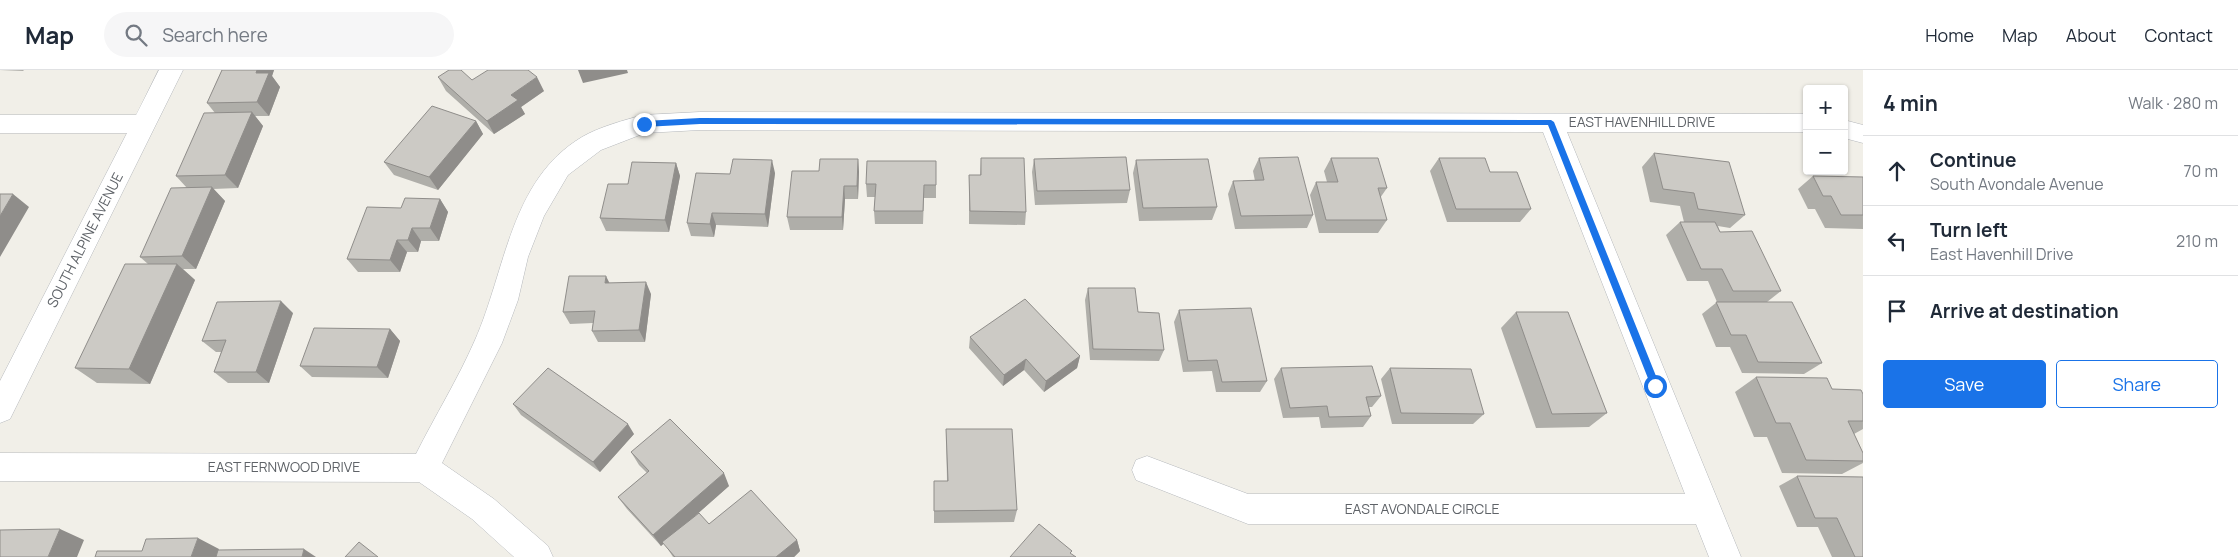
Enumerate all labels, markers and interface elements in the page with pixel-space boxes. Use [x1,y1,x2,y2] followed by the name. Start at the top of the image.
[104,12,454,57] search box
[25,18,74,51] text: Map
[122,21,150,49] icon: search
[162,22,268,48] text: Search here
[1925,23,1974,47] text: Home
[2002,23,2038,47] text: Map
[2066,23,2116,47] text: About
[2144,23,2213,47] text: Contact
[1803,85,1848,175] map controls
[1803,85,1848,130] button: +
[1883,89,1938,117] text: 4 min
[2128,92,2218,114] text: Walk · 280 m
[1569,112,1715,131] street label: EAST HAVENHILL DRIVE
[633,113,656,136] route end
[1803,130,1848,175] button: −
[1930,147,2016,173] text: Continue
[1883,157,1911,185] icon: ahead
[2183,160,2218,182] text: 70 m
[42,169,127,311] street label: SOUTH ALPINE AVENUE
[1930,173,2104,195] text: South Avondale Avenue
[1930,217,2008,243] text: Turn left
[1883,227,1911,255] icon: left
[2176,230,2218,252] text: 210 m
[1930,243,2073,265] text: East Havenhill Drive
[1883,297,1911,325] icon: arrive
[1930,298,2119,324] text: Arrive at destination
[1883,360,2046,408] button: Save
[2056,360,2218,408] button: Share
[1644,375,1667,398] route start
[208,457,360,476] street label: EAST FERNWOOD DRIVE
[1345,499,1499,518] street label: EAST AVONDALE CIRCLE

